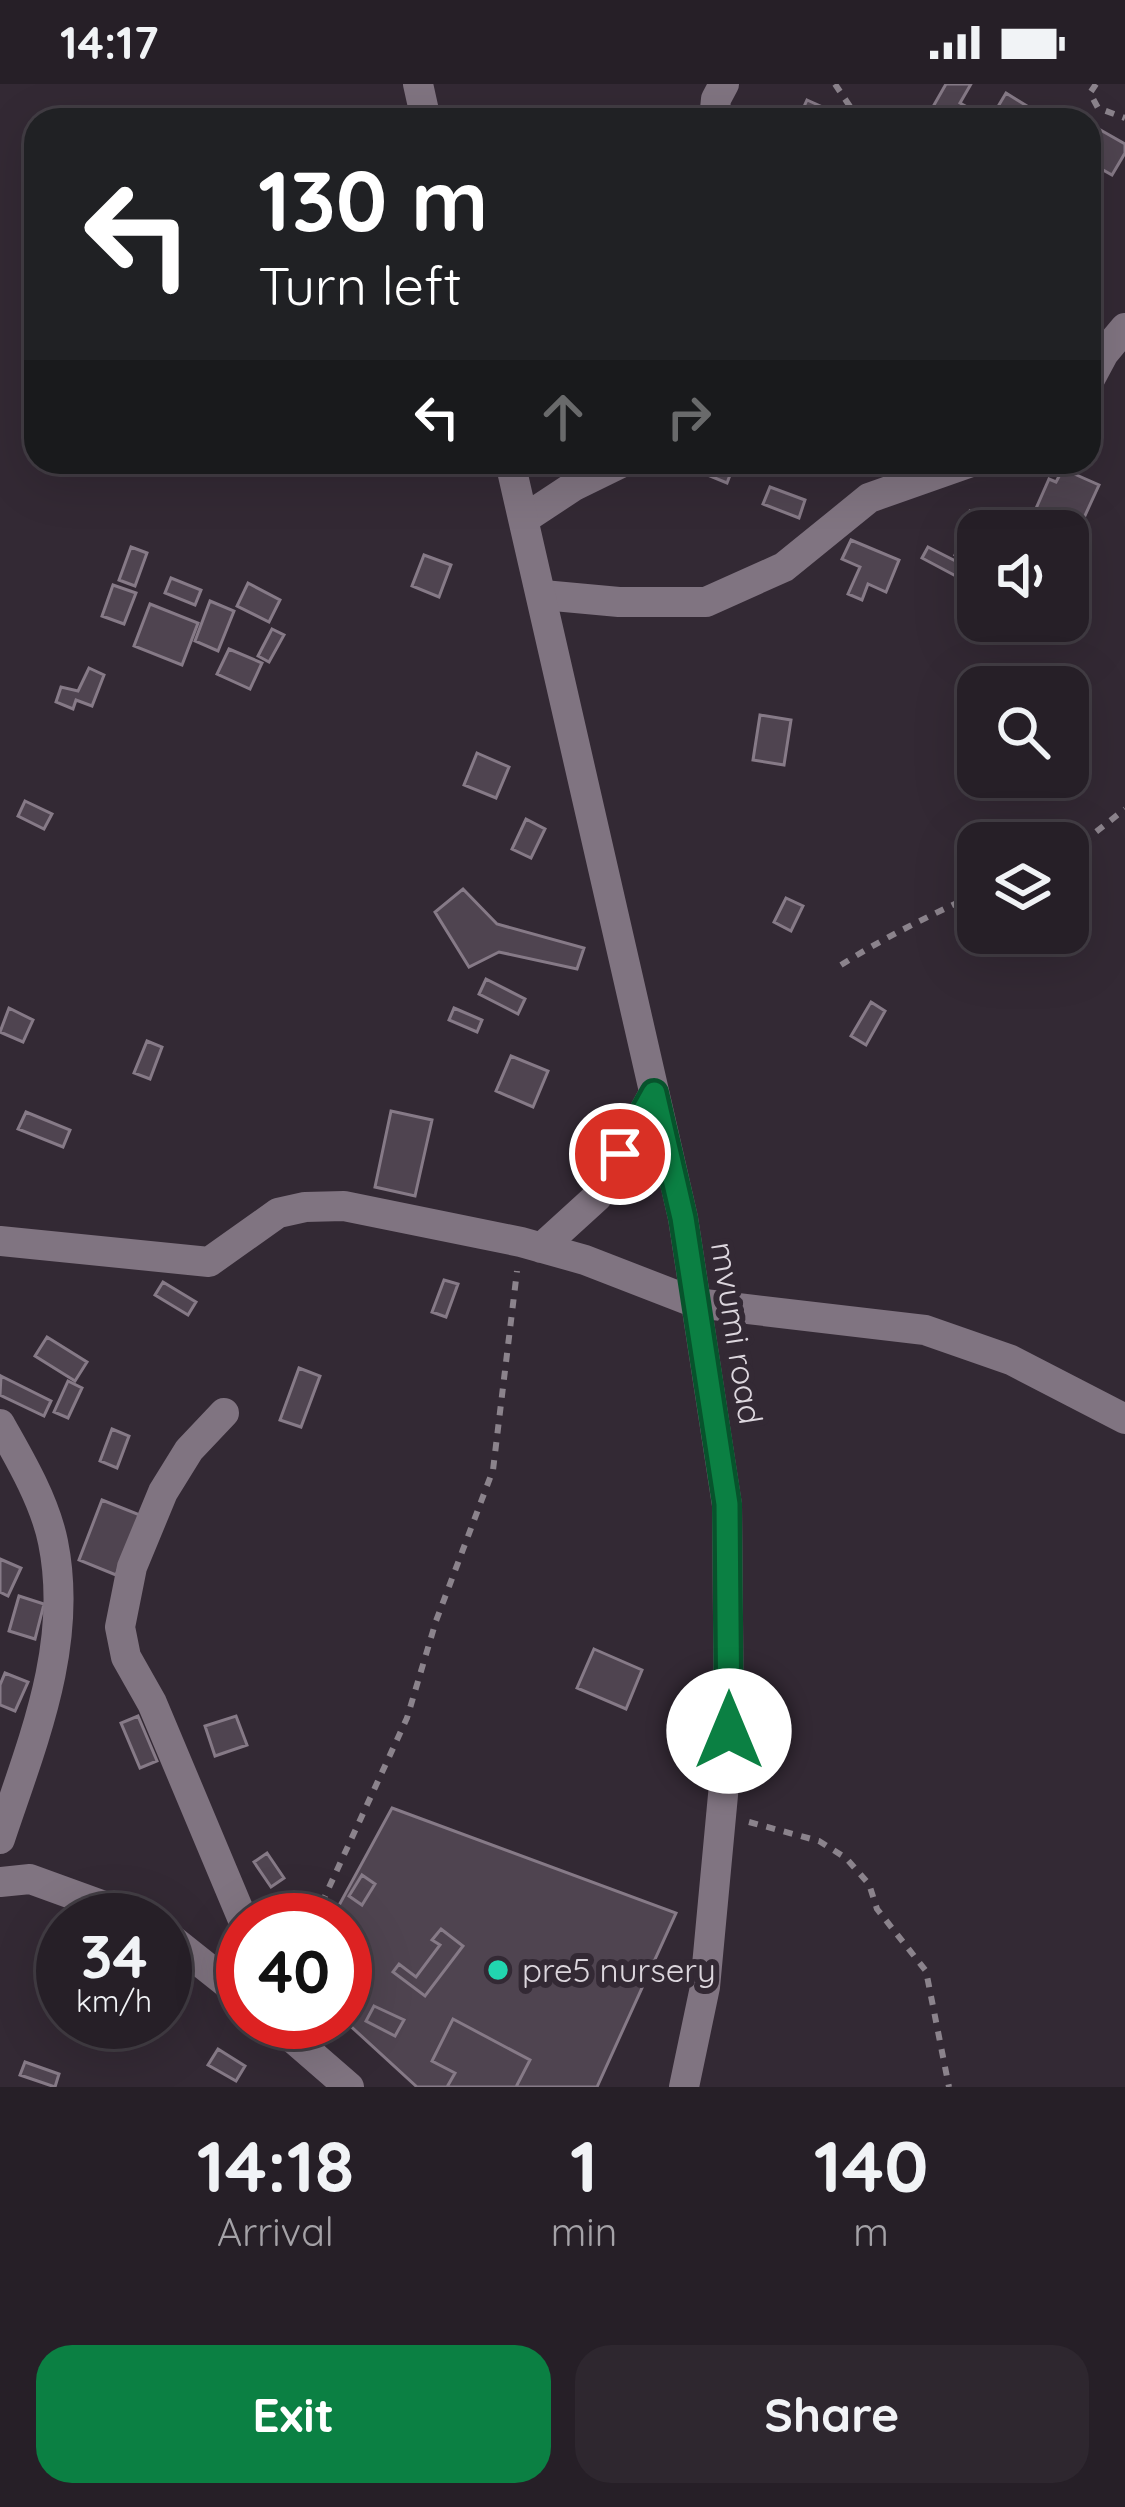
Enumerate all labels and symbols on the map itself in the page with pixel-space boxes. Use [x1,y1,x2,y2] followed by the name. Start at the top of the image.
[569,1103,671,1205] pin
[703,1239,772,1427] street label: mvumi road
[666,1668,792,1794] position arrow
[216,1893,372,2049] speed limit sign: 40
[522,1949,716,1990] place label: pre5 nursery
[485,1957,511,1983] marker: pre5 nursery

